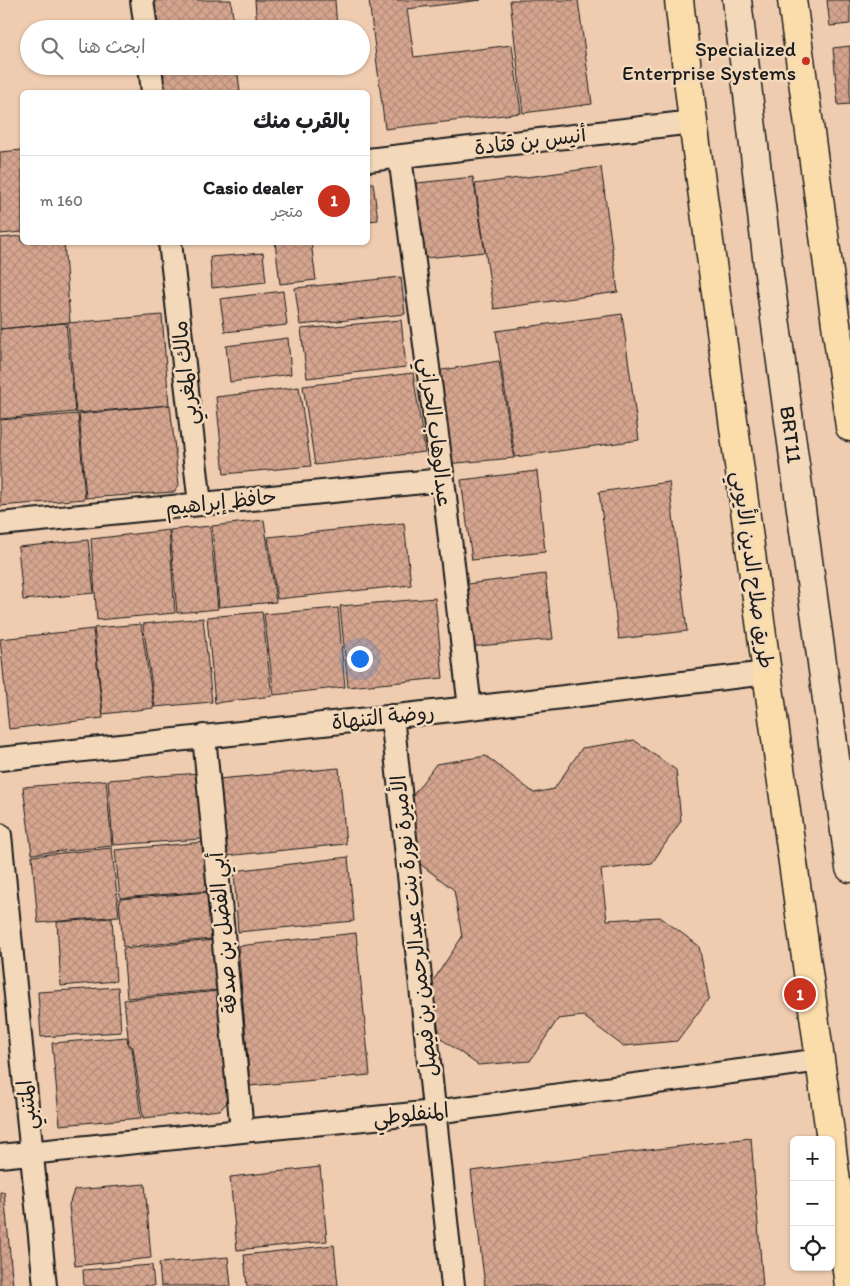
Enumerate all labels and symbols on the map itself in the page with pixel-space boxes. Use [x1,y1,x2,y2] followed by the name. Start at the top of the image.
[622,36,796,85] place label: Specialized Enterprise Systems
[800,55,812,67] marker: Specialized Enterprise Systems
[472,121,588,161] street label: أنيس بن قتادة
[167,319,209,427] street label: مالك المغربي
[408,356,458,509] street label: عبدالوهاب الحراني
[775,404,808,465] street label: BRT11
[720,469,781,671] street label: طريق صلاح الدين الأيوبي
[164,483,278,524] street label: حافظ إبراهيم
[347,646,373,672] your location
[330,699,436,734] street label: روضة التنهاة
[384,774,443,1078] street label: الأميرة نورة بنت عبدالرحمن بن فيصل
[203,851,249,1015] street label: أبي الفضل بن صدقة
[784,975,816,1013] pin: 1
[11,1078,49,1131] street label: المتنبي
[372,1097,451,1137] street label: المنفلوطي

